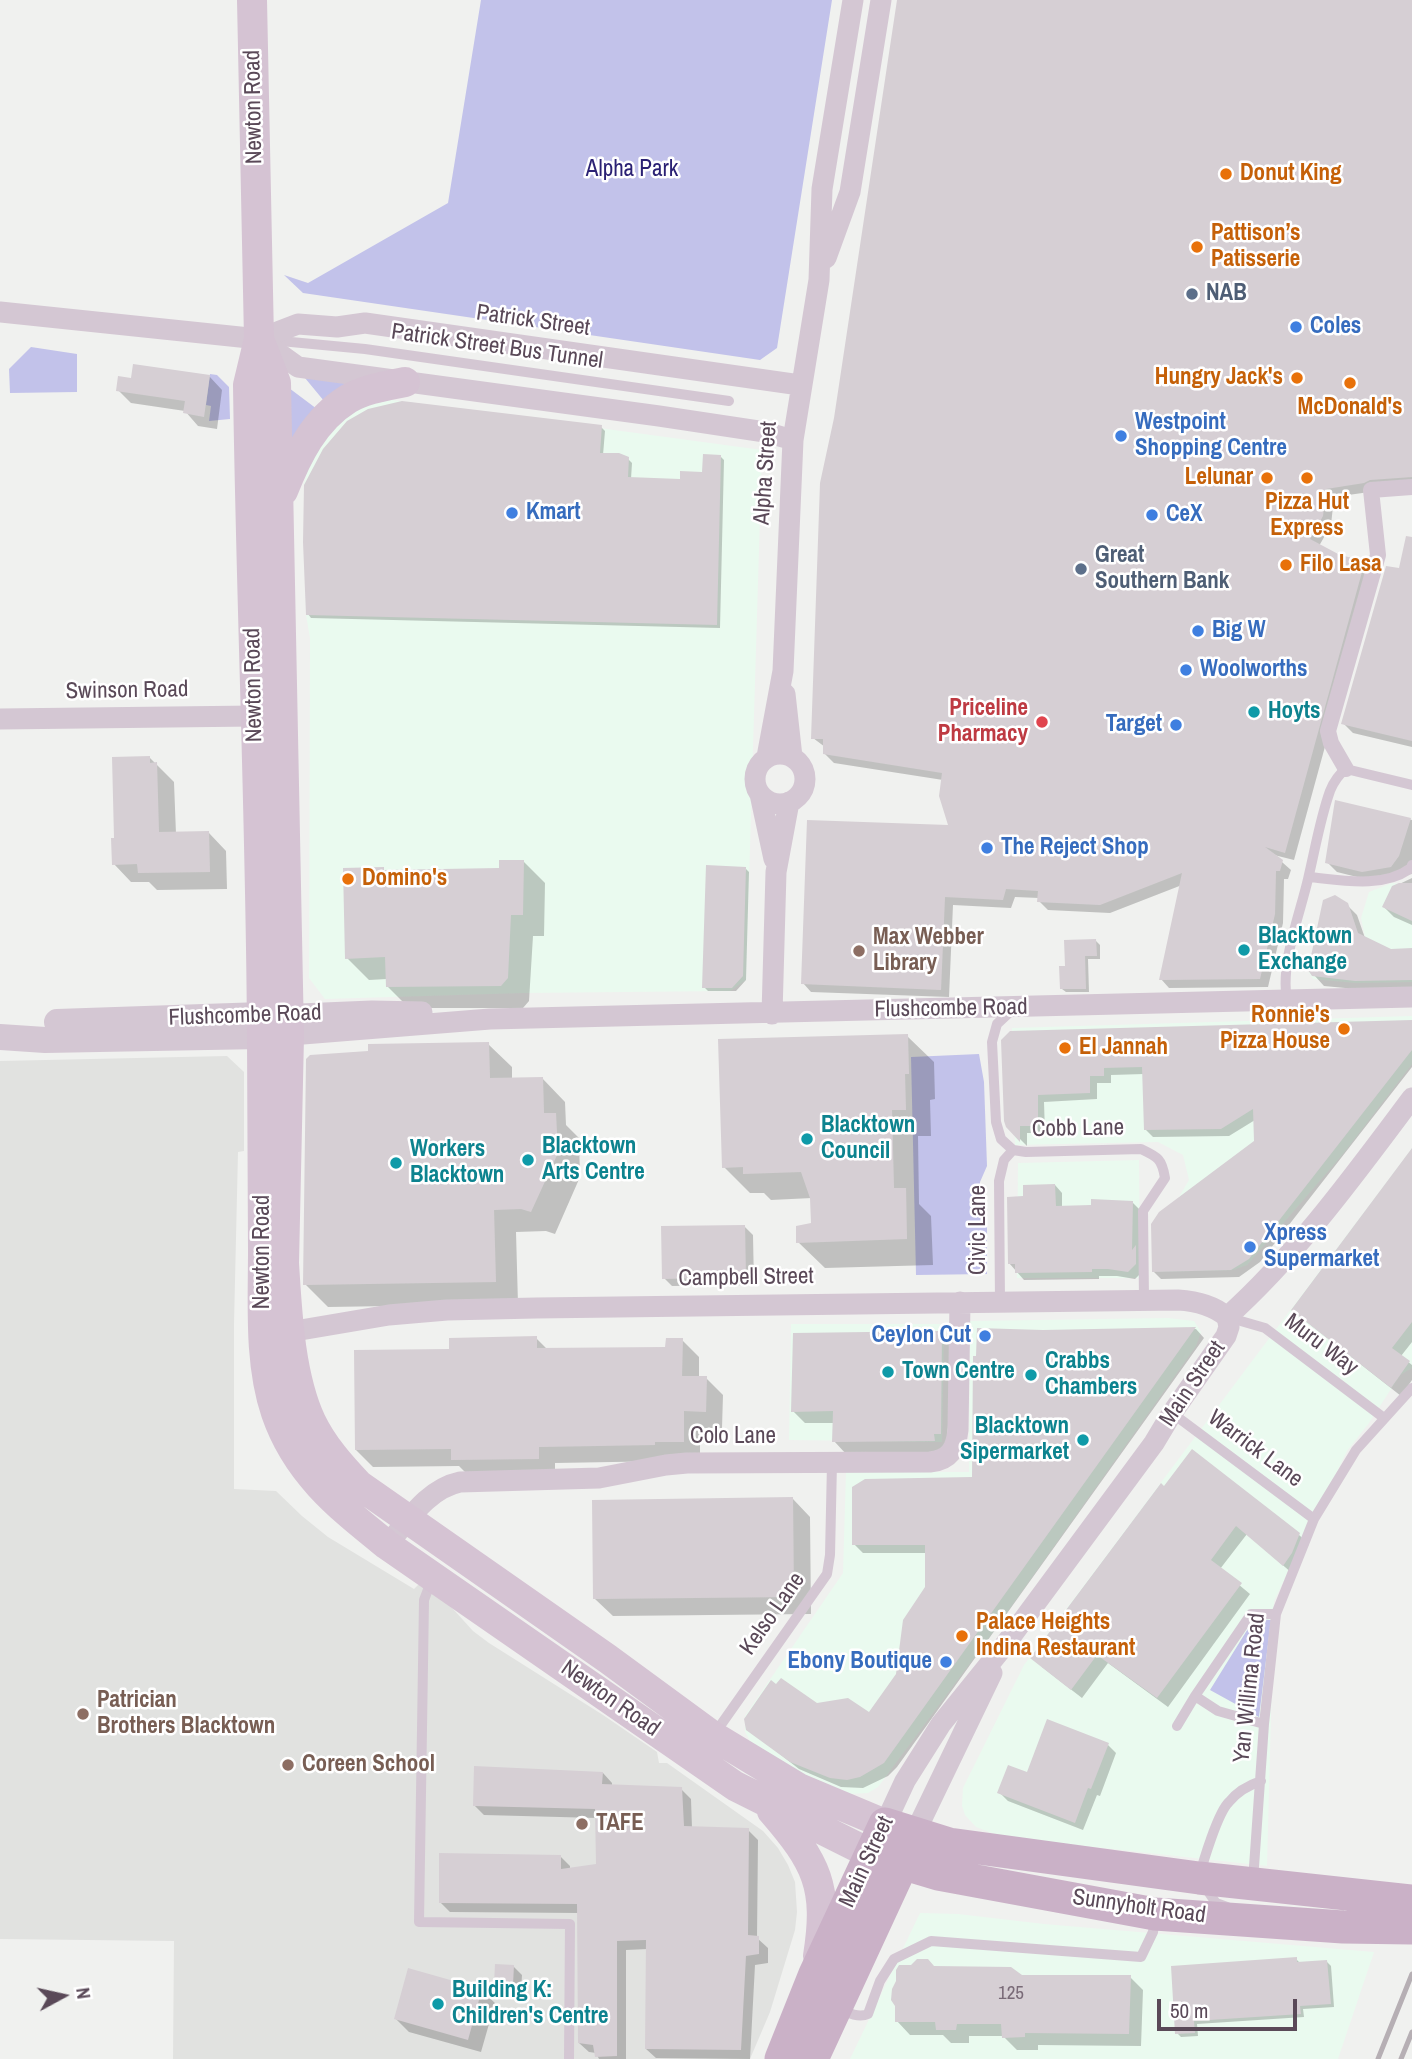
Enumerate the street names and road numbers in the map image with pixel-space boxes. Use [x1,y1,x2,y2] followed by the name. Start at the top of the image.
[239,50,269,164] street label: Newton Road
[475,299,591,343] street label: Patrick Street
[389,318,605,376] street label: Patrick Street Bus Tunnel
[749,420,783,526] street label: Alpha Street
[239,628,269,742] street label: Newton Road
[65,676,189,706] street label: Swinson Road
[874,994,1028,1024] street label: Flushcombe Road
[168,1000,322,1032] street label: Flushcombe Road
[1032,1114,1124,1144] street label: Cobb Lane
[965,1185,993,1275] street label: Civic Lane
[249,1195,277,1309] street label: Newton Road
[678,1263,814,1293] street label: Campbell Street
[1279,1308,1363,1382] street label: Muru Way
[1154,1336,1232,1432] street label: Main Street
[1202,1404,1308,1494] street label: Warrick Lane
[690,1423,776,1451] street label: Colo Lane
[735,1567,811,1661] street label: Kelso Lane
[1228,1612,1272,1764] street label: Yan Willima Road
[555,1655,665,1743] street label: Newton Road
[834,1812,900,1912] street label: Main Street
[1071,1884,1207,1930] street label: Sunnyholt Road

